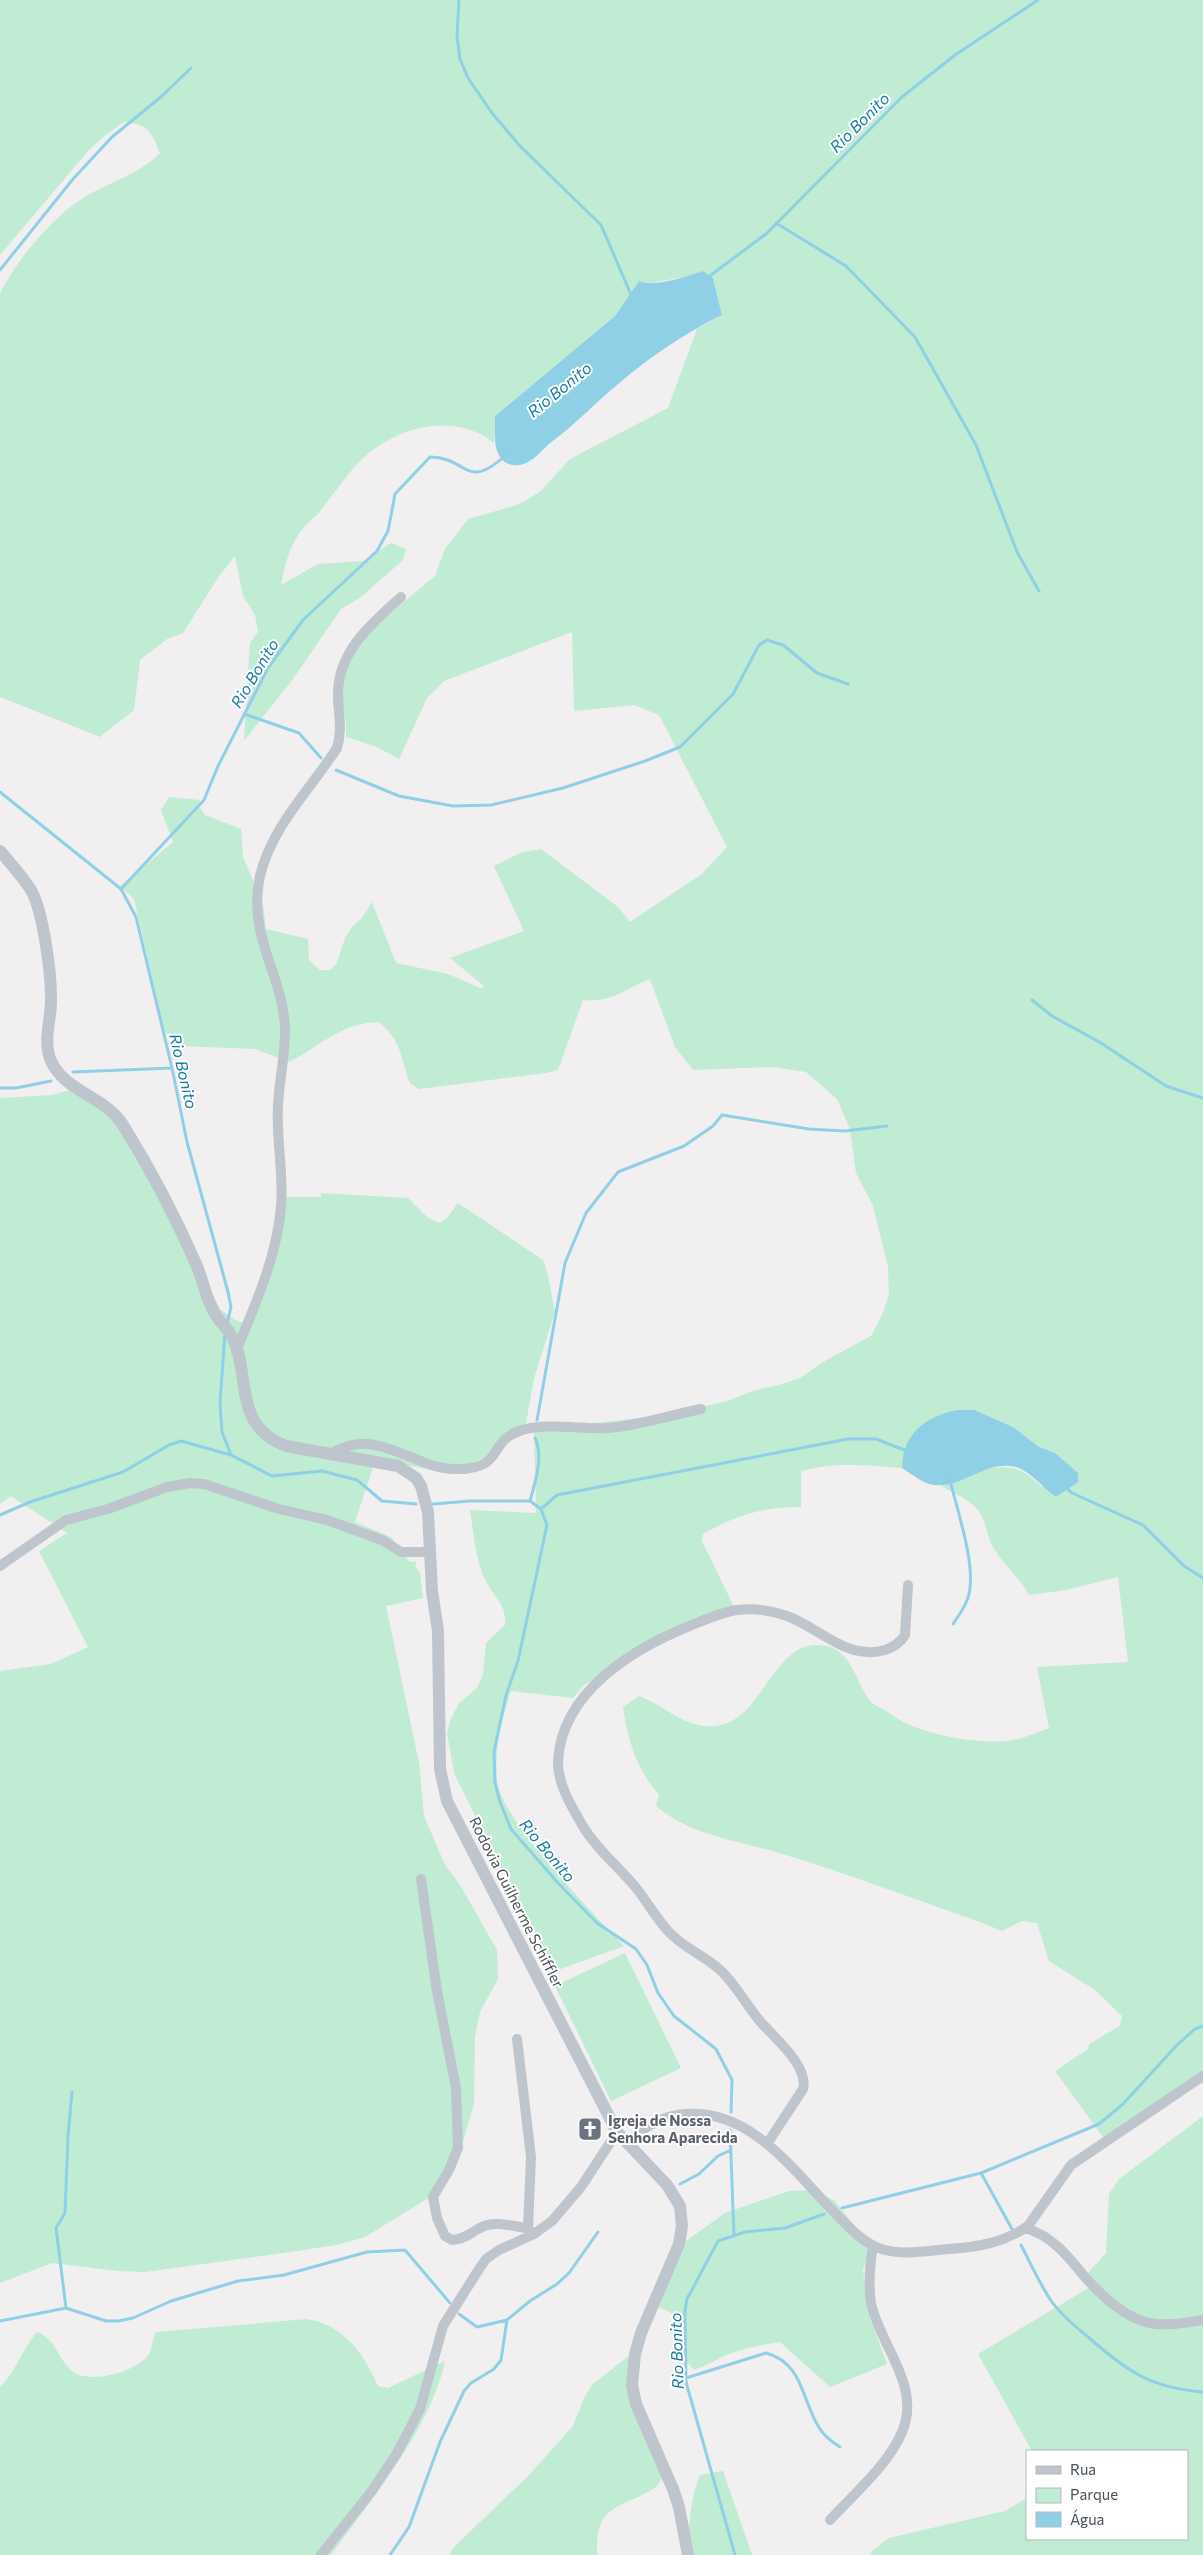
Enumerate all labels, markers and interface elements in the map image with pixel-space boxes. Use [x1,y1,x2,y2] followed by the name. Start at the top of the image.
[825,88,893,156] water label: Rio Bonito
[523,358,595,420] water label: Rio Bonito
[226,635,282,711] water label: Rio Bonito
[166,1032,202,1110] water label: Rio Bonito
[466,1814,568,1990] street label: Rodovia Guilherme Schiffler
[516,1815,580,1885] water label: Rio Bonito
[608,2111,738,2146] place label: Igreja de Nossa Senhora Aparecida
[577,2116,603,2142] church icon: Igreja de Nossa Senhora Aparecida
[665,2312,687,2390] water label: Rio Bonito
[1026,2450,1188,2540] legend
[1070,2460,1096,2478] text: Rua
[1070,2485,1118,2503] text: Parque
[1070,2509,1104,2528] text: Água

